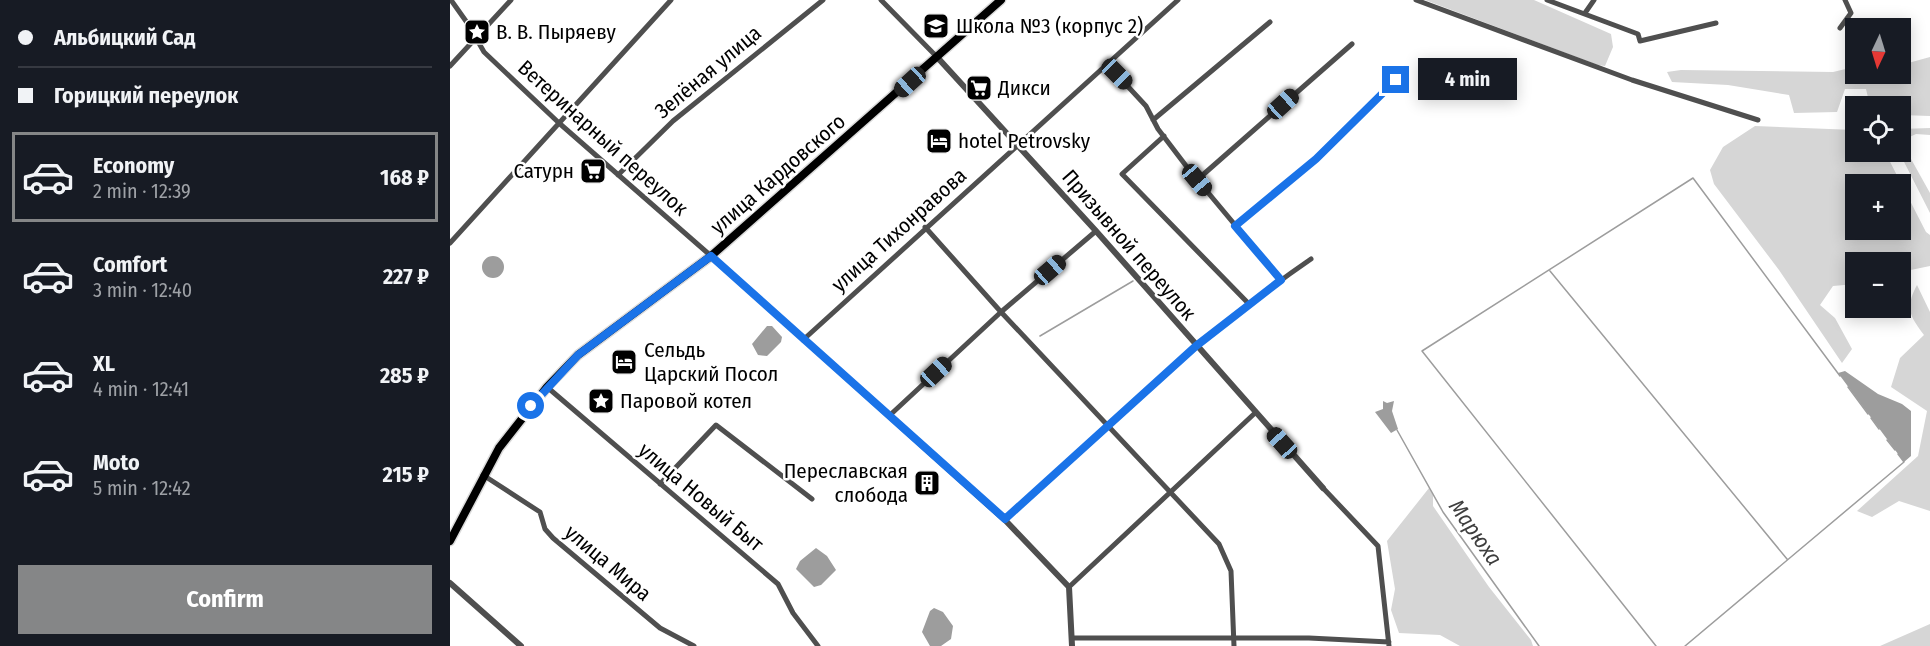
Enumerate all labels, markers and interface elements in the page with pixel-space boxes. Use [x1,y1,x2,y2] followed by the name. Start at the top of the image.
[921,11,951,41] school or university icon: Школа №3 (корпус 2)
[956,13,1143,39] place label: Школа №3 (корпус 2)
[462,17,492,47] place icon: В. В. Пыряеву
[1845,18,1911,84] north arrow
[1845,18,1911,318] map controls
[496,19,616,45] place label: В. В. Пыряеву
[650,20,766,124] street label: Зелёная улица
[54,24,195,51] text: Альбицкий Сад
[513,55,694,221] street label: Ветеринарный переулок
[1098,55,1136,93] car
[1417,59,1516,101] callout: 4 min
[891,63,929,101] car
[1382,66,1409,93] route end
[1445,67,1490,91] text: 4 min
[964,73,994,103] supermarket icon: Дикси
[997,75,1051,101] place label: Дикси
[54,82,238,109] text: Горицкий переулок
[1264,85,1302,123] car
[1845,96,1911,162] button: locate
[705,108,851,240] street label: улица Кардовского
[924,126,954,156] hotel icon: hotel Petrovsky
[958,128,1091,154] place label: hotel Petrovsky
[21,150,75,204] icon: car
[93,152,174,179] text: Economy
[578,156,608,186] supermarket icon: Сатурн
[513,158,574,184] place label: Сатурн
[1179,160,1215,200] car
[826,163,972,297] street label: улица Тихонравова
[380,164,429,191] text: 168 ₽
[1056,164,1202,326] street label: Призывной переулок
[1845,174,1911,240] button: +
[93,179,191,203] text: 2 min · 12:39
[21,249,75,303] icon: car
[93,251,167,278] text: Comfort
[1031,251,1069,289] car
[1845,252,1911,318] button: −
[383,263,429,290] text: 227 ₽
[93,278,192,302] text: 3 min · 12:40
[644,337,778,387] place label: Сельдь Царский Посол
[609,347,639,377] hotel icon: Сельдь Царский Посол
[21,348,75,402] icon: car
[93,350,115,377] text: XL
[917,353,955,391] car
[380,362,429,389] text: 285 ₽
[93,377,189,401] text: 4 min · 12:41
[586,386,616,416] place icon: Паровой котел
[620,388,752,414] place label: Паровой котел
[517,392,544,419] route start
[1263,424,1301,462] car
[633,437,769,557] street label: улица Новый Быт
[21,447,75,501] icon: car
[93,449,140,476] text: Moto
[784,458,908,508] place label: Переславская слобода
[383,461,429,488] text: 215 ₽
[912,468,942,498] building icon: Переславская слобода
[93,476,190,500] text: 5 min · 12:42
[1443,494,1508,571] water label: Марюха
[559,519,657,607] street label: улица Мира
[18,565,432,634] button: Confirm

